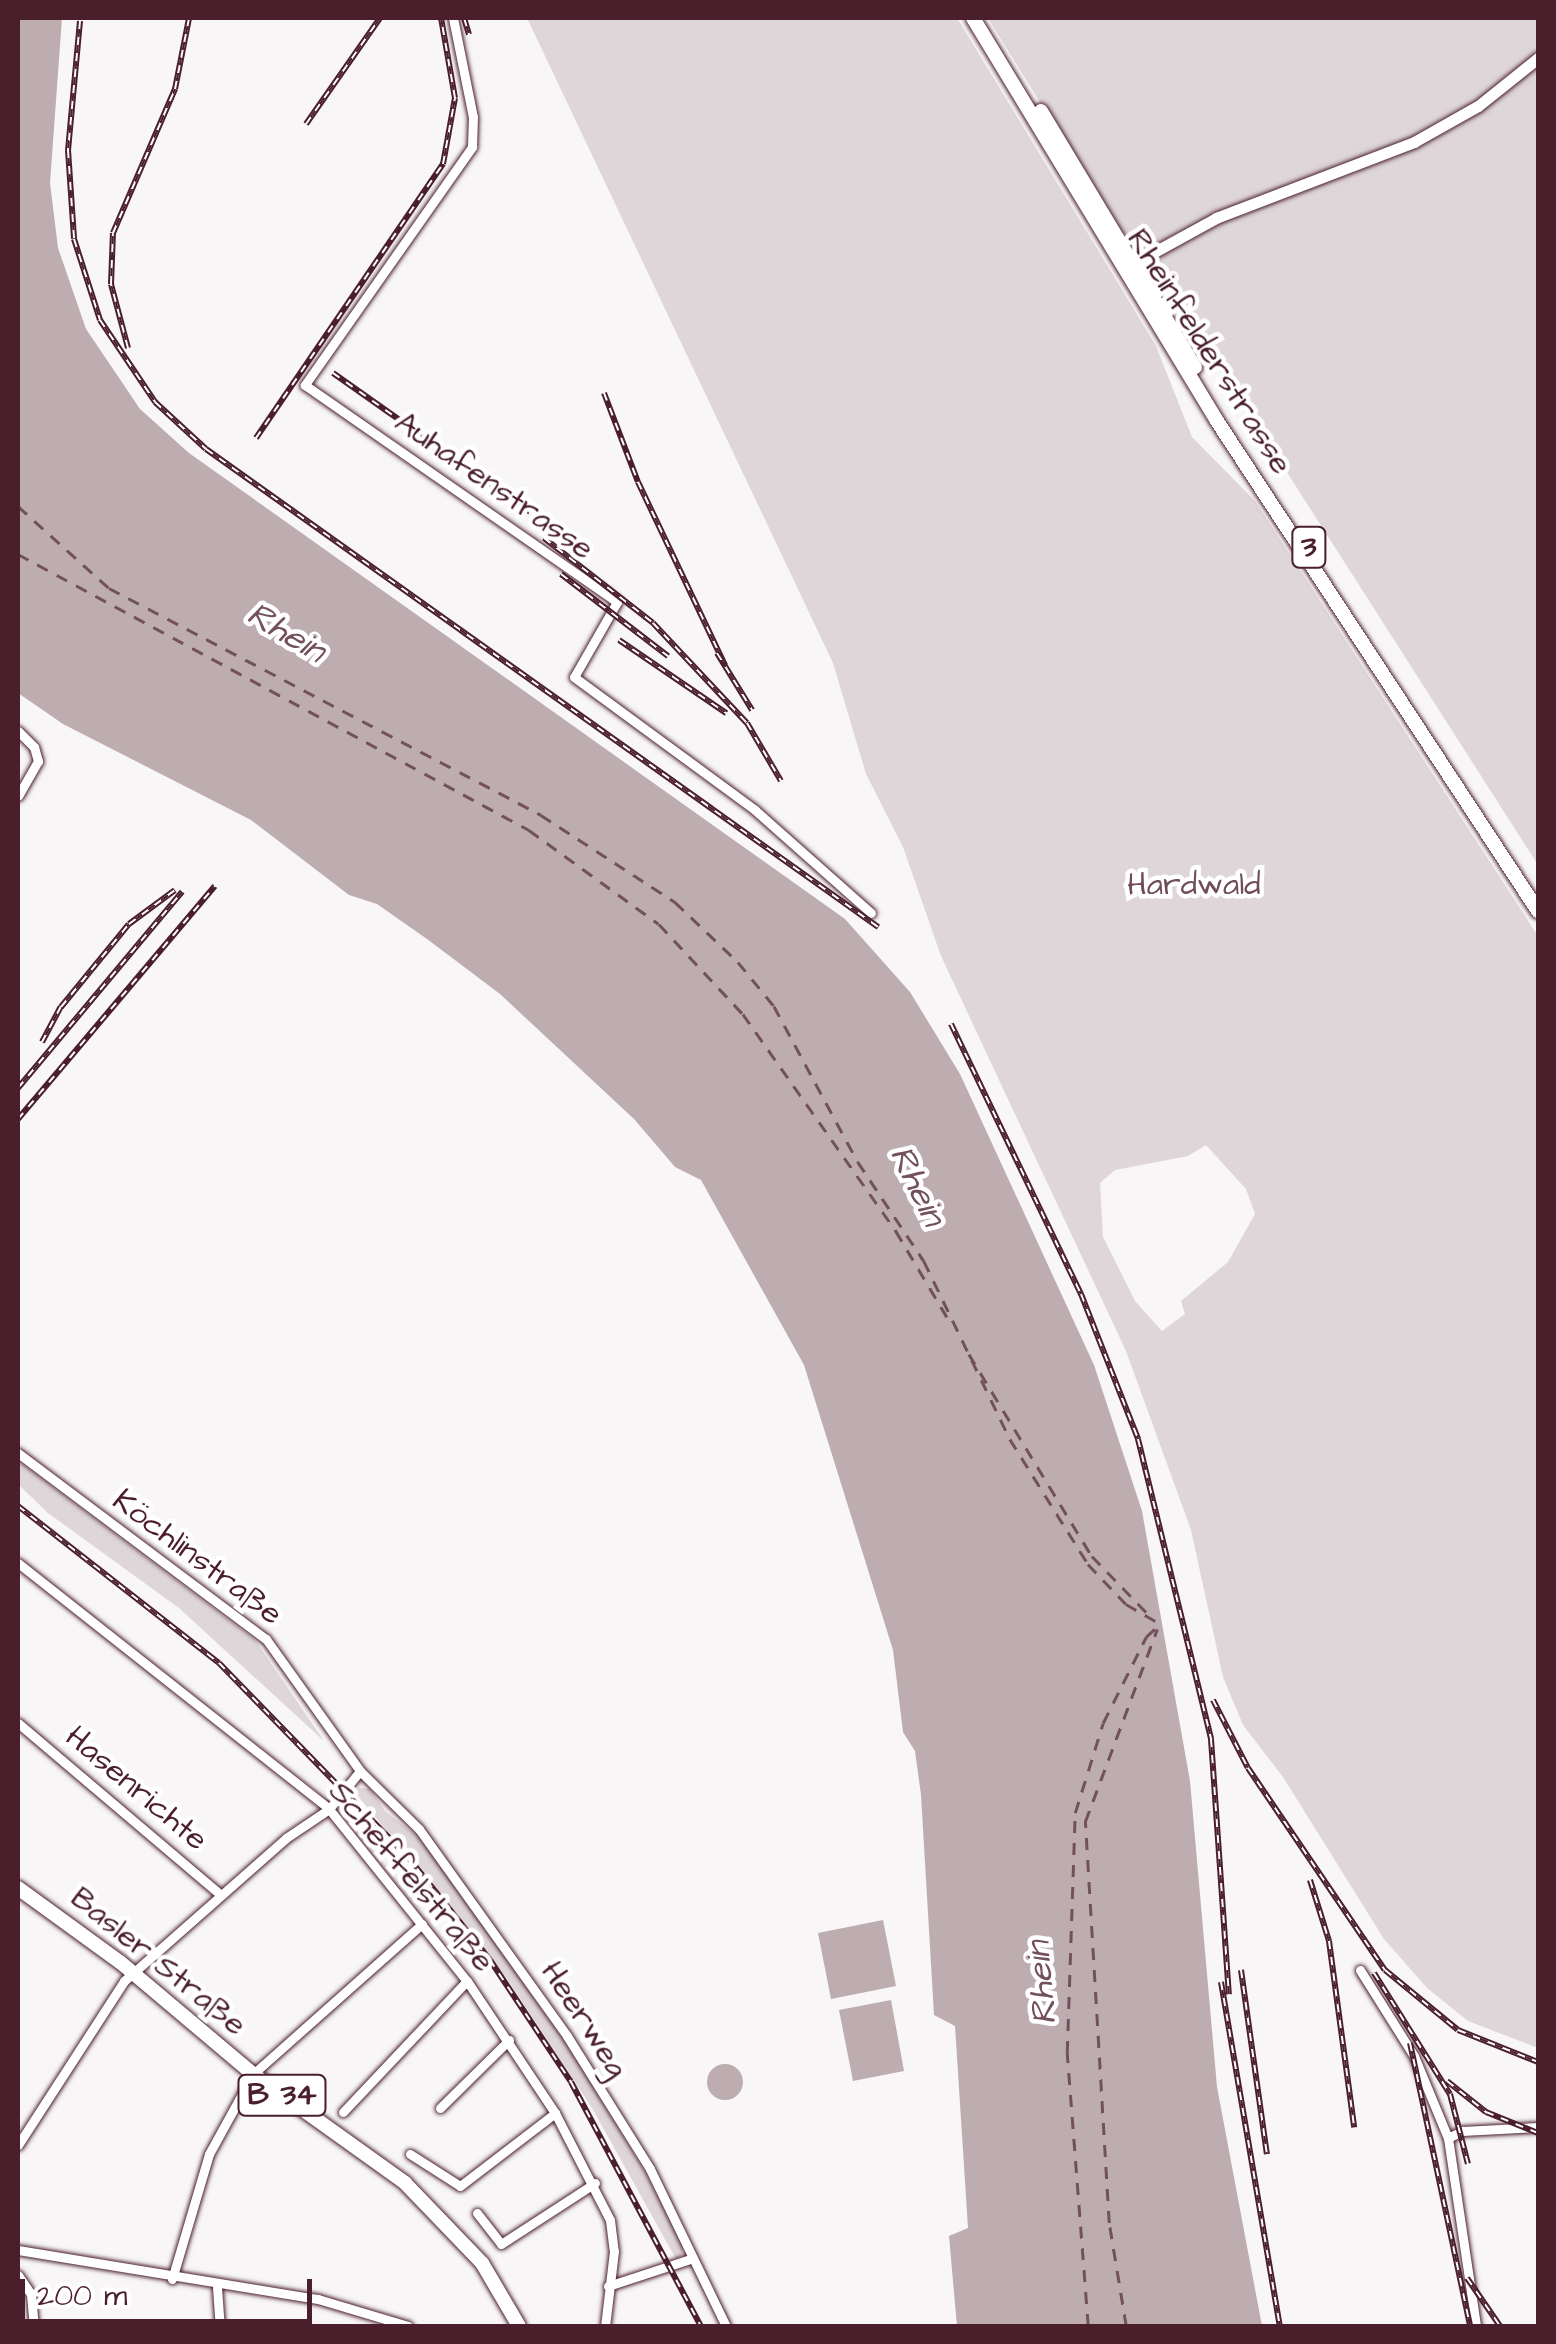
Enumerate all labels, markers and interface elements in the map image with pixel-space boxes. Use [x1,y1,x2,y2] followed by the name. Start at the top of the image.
[1118,222,1300,482] street label: Rheinfelderstrasse
[387,403,601,569] street label: Auhafenstrasse
[1289,522,1329,572] road number: 3
[239,593,333,673] water label: Rhein
[1127,866,1261,904] park label: Hardwald
[880,1139,954,1233] water label: Rhein
[105,1482,289,1634] street label: Köchlinstraße
[57,1718,215,1860] street label: Hasenrichte
[320,1774,502,1980] street label: Scheffelstraße
[62,1879,254,2045] street label: Basler Straße
[1017,1939,1067,2027] water label: Rhein
[532,1954,636,2086] street label: Heerweg
[237,2070,327,2120] road number: B 34
[25,2259,318,2321] scale bar
[37,2275,127,2317] text: 200 m

